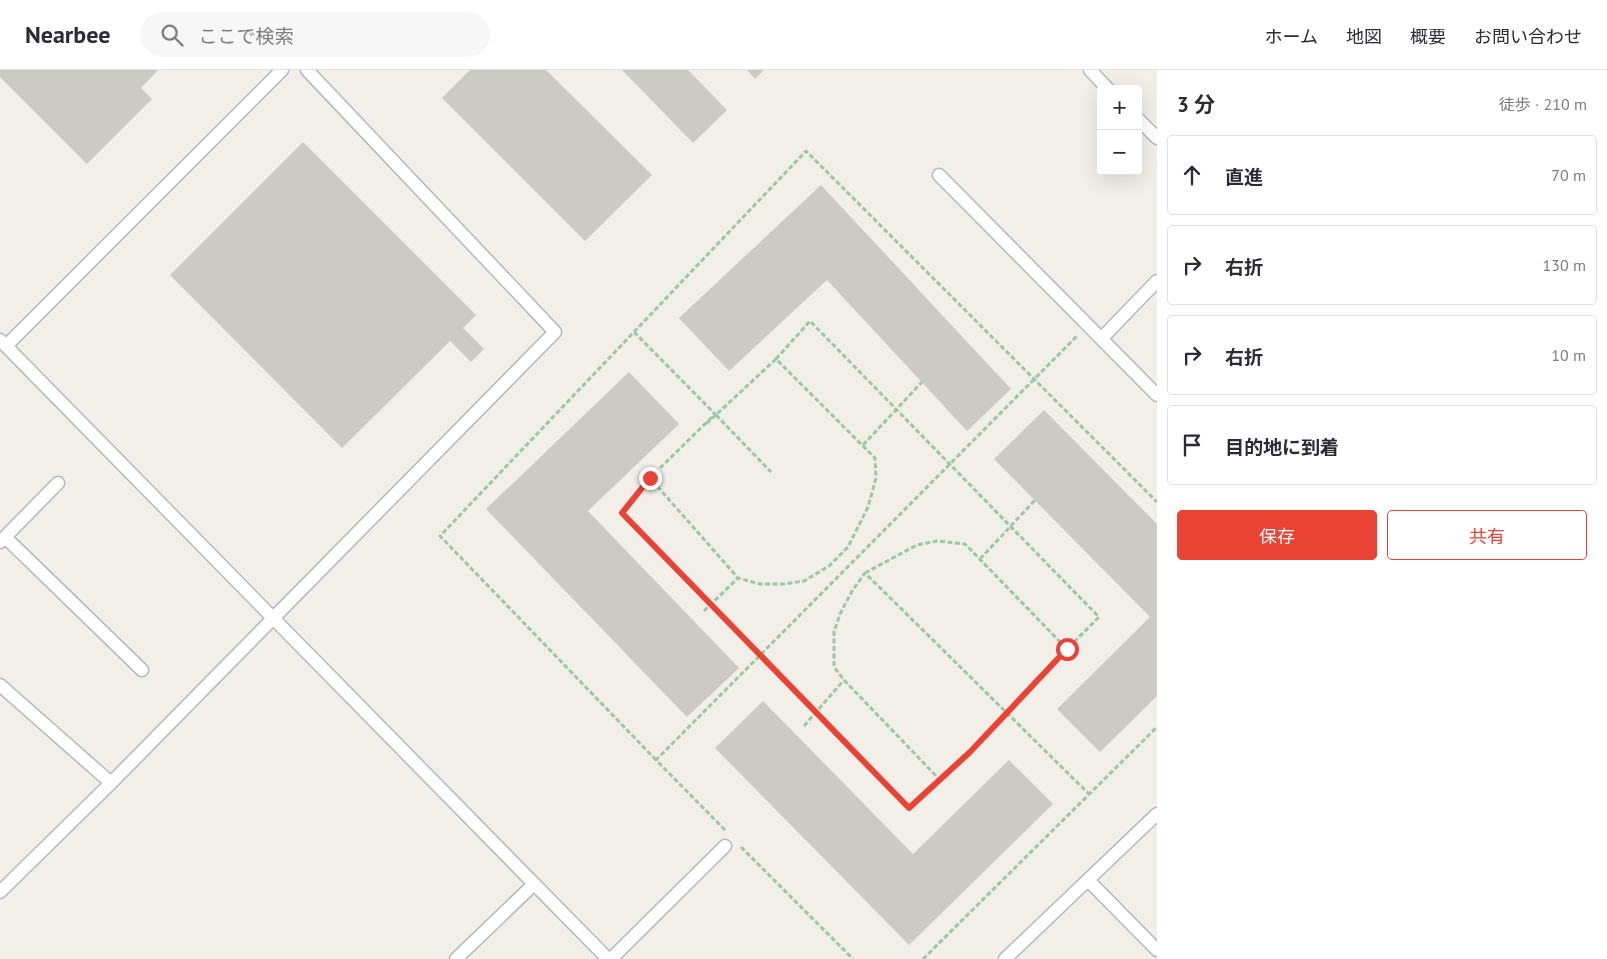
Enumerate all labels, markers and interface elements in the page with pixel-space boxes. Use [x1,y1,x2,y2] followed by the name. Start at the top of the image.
[140,12,490,57] search box
[25,19,110,50] text: Nearbee
[158,21,186,49] icon: search
[198,24,293,48] text: ここで検索
[1265,25,1318,48] text: ホーム
[1346,25,1382,48] text: 地図
[1410,25,1446,48] text: 概要
[1474,25,1582,48] text: お問い合わせ
[1097,85,1142,175] map controls
[1097,85,1142,130] button: +
[1177,91,1215,118] text: 3 分
[1499,94,1587,114] text: 徒歩 · 210 m
[1097,130,1142,175] button: −
[1178,161,1206,189] icon: ahead
[1225,165,1263,189] text: 直進
[1551,165,1586,185] text: 70 m
[1178,251,1206,279] icon: right
[1225,255,1263,279] text: 右折
[1543,255,1586,275] text: 130 m
[1178,341,1206,369] icon: right
[1225,345,1263,369] text: 右折
[1551,345,1586,365] text: 10 m
[1178,431,1206,459] icon: arrive
[1225,435,1339,459] text: 目的地に到着
[639,467,662,490] route end
[1177,510,1377,560] button: 保存
[1387,510,1587,560] button: 共有
[1056,638,1079,661] route start

